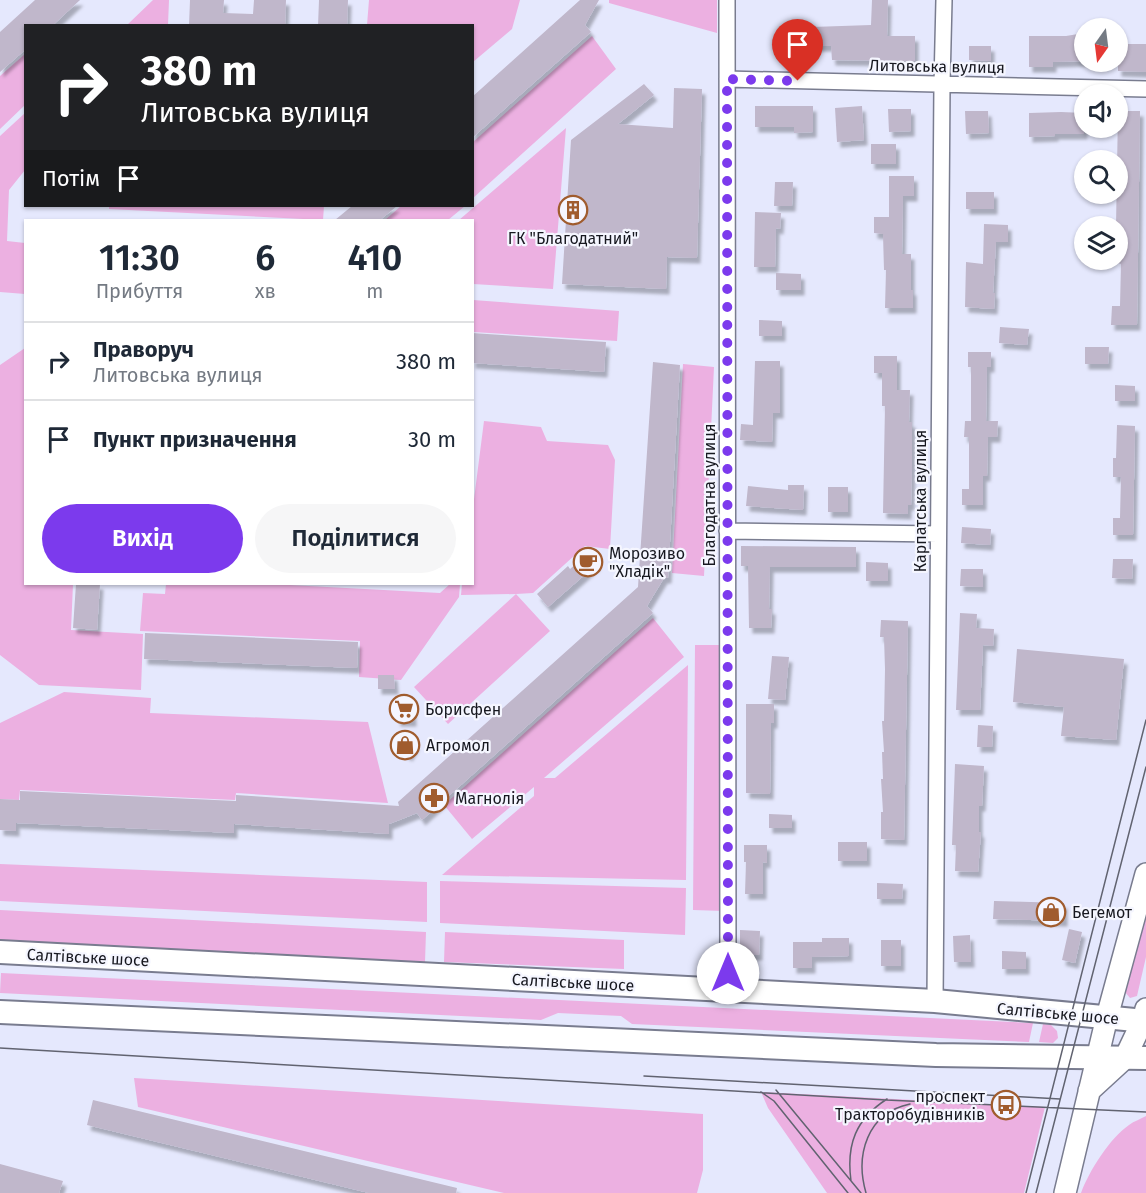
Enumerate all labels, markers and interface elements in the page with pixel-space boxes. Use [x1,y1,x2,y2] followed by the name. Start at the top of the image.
[1074,18,1128,72] north arrow
[1074,18,1128,270] map controls
[772,19,823,81] pin
[781,28,814,61] icon: arrive
[141,46,257,96] text: 380 m
[42,48,120,126] icon: right
[869,56,1005,77] street label: Литовська вулиця
[1074,84,1128,138] button: sound
[141,97,370,129] text: Литовська вулиця
[1074,150,1128,204] button: search
[112,162,145,195] icon: arrive
[42,165,100,192] text: Потім
[557,194,589,226] building icon: ГК "Благодатний"
[1074,216,1128,270] button: layers
[508,229,638,248] place label: ГК "Благодатний"
[99,236,180,280] text: 11:30
[255,236,275,280] text: 6
[347,236,402,280] text: 410
[96,279,183,303] text: Прибуття
[255,279,276,303] text: хв
[366,279,383,303] text: m
[93,336,194,363] text: Праворуч
[42,345,75,378] icon: right
[396,348,456,375] text: 380 m
[93,363,263,387] text: Литовська вулиця
[42,423,75,456] icon: arrive
[700,423,719,567] street label: Благодатна вулиця
[93,426,297,453] text: Пункт призначення
[408,426,456,453] text: 30 m
[911,430,930,572] street label: Карпатська вулиця
[42,504,243,573] button: Вихід
[255,504,456,573] button: Поділитися
[609,544,685,581] place label: Морозиво "Хладік"
[572,546,604,578] cafe icon: Морозиво "Хладік"
[388,693,420,725] supermarket icon: Борисфен
[425,700,501,719] place label: Борисфен
[389,729,421,761] shop icon: Агромол
[426,736,490,755] place label: Агромол
[418,782,450,814] pharmacy icon: Магнолія
[455,789,524,808] place label: Магнолія
[1035,896,1067,928] shop icon: Бегемот
[1072,903,1133,922] place label: Бегемот
[696,941,760,1005] position arrow
[26,945,150,970] street label: Салтівське шосе
[511,970,635,995] street label: Салтівське шосе
[996,999,1120,1028] street label: Салтівське шосе
[835,1087,986,1124] place label: проспект Тракторобудівників
[990,1089,1022,1121] bus stop icon: проспект Тракторобудівників

